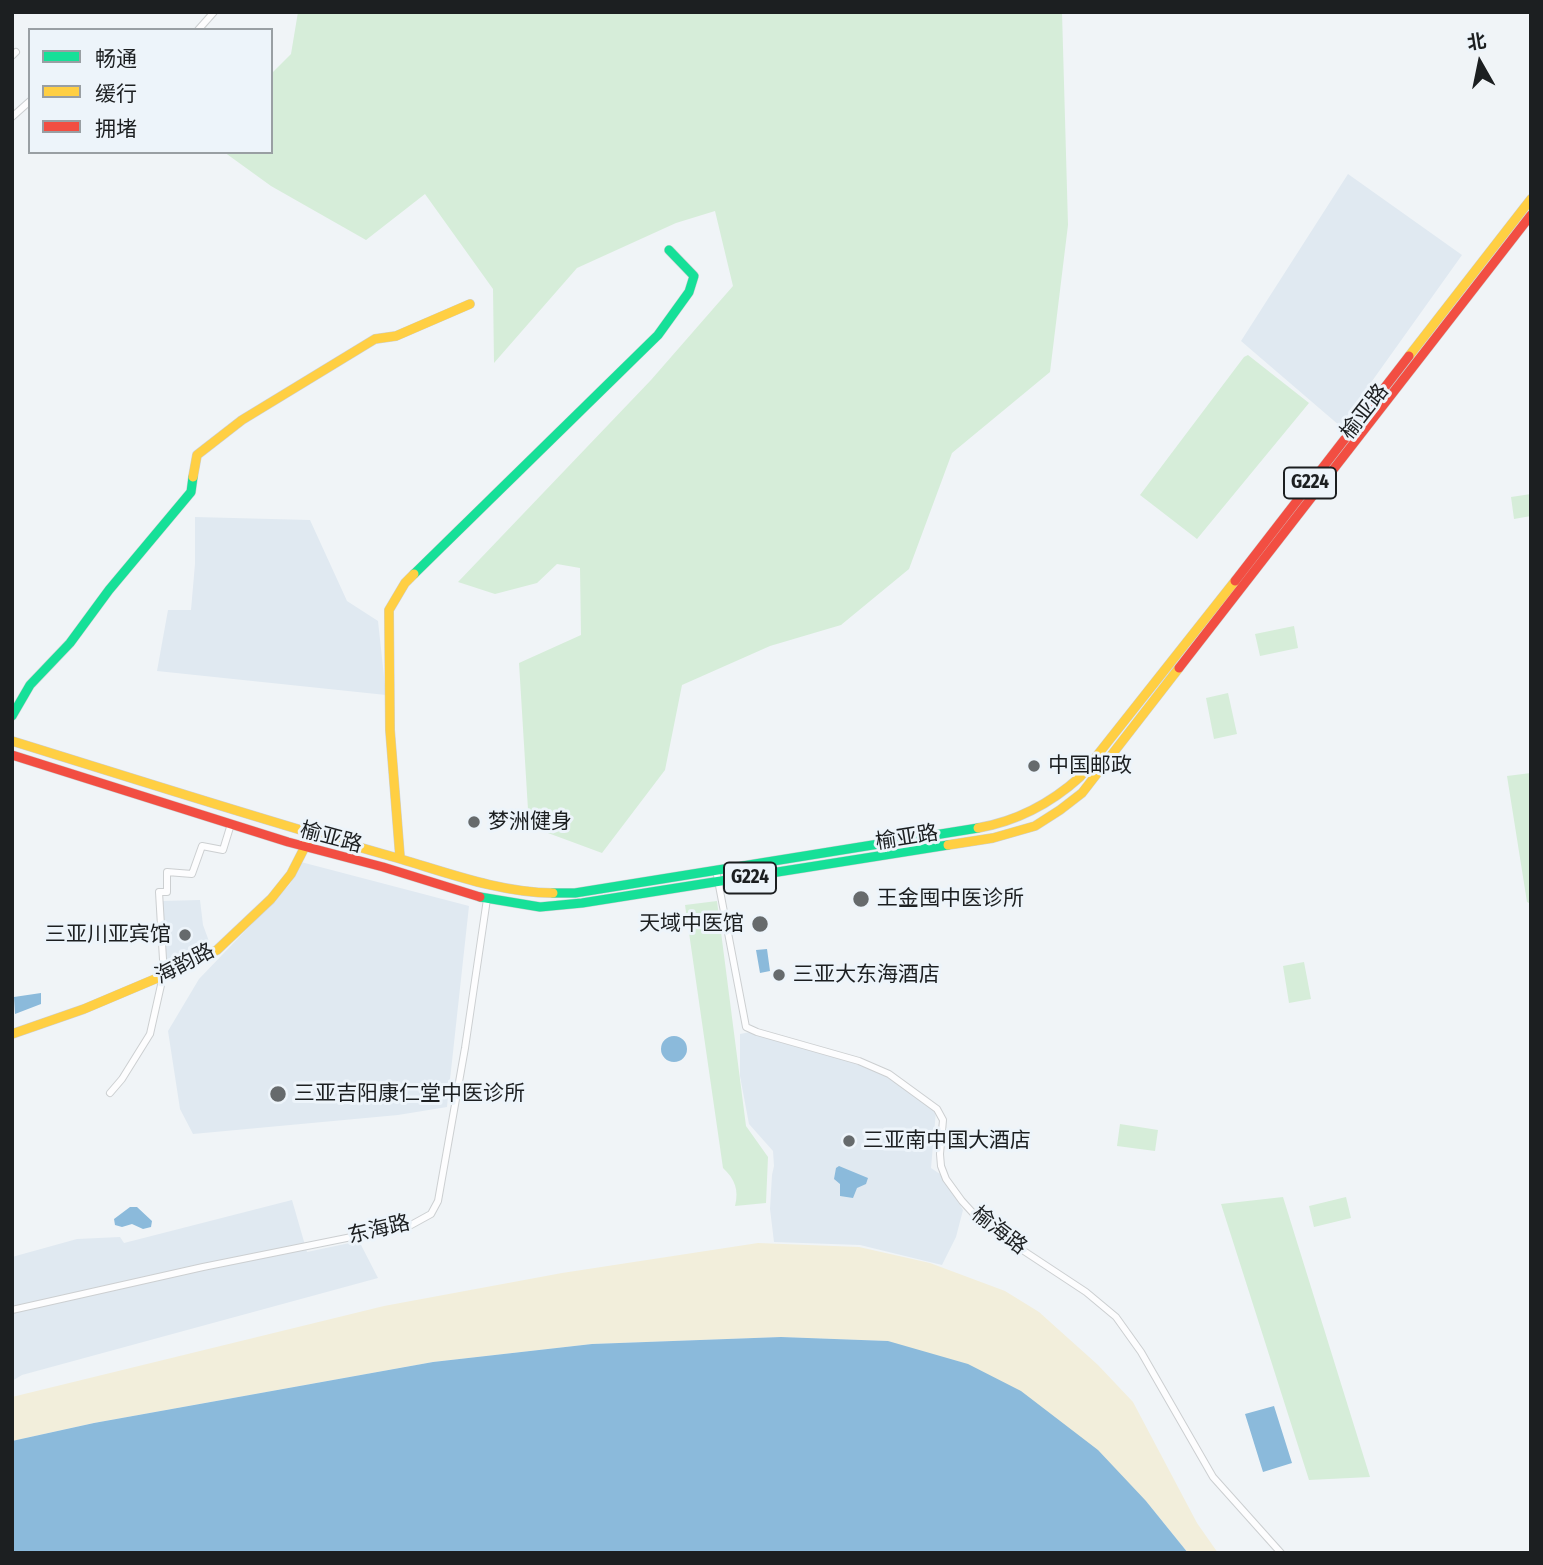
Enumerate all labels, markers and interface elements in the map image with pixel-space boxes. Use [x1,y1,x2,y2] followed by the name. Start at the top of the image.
[28,28,273,154] legend
[1445,28,1515,98] north arrow
[1465,29,1488,55] text: 北
[95,46,137,72] text: 畅通
[95,81,137,107] text: 缓行
[95,116,137,142] text: 拥堵
[1336,379,1394,445] street label: 榆亚路
[1284,468,1336,498] road number: G224
[1048,753,1132,779] place label: 中国邮政
[1026,758,1042,774] marker: 中国邮政
[488,809,572,835] place label: 梦洲健身
[466,814,482,830] marker: 梦洲健身
[297,818,365,858] street label: 榆亚路
[874,821,940,855] street label: 榆亚路
[724,862,776,894] road number: G224
[877,886,1024,912] place label: 王金囤中医诊所
[851,889,871,909] marker: 王金囤中医诊所
[639,911,744,937] place label: 天域中医馆
[750,914,770,934] marker: 天域中医馆
[45,922,171,948] place label: 三亚川亚宾馆
[177,927,193,943] marker: 三亚川亚宾馆
[151,938,219,990] street label: 海韵路
[793,962,940,988] place label: 三亚大东海酒店
[771,967,787,983] marker: 三亚大东海酒店
[294,1081,525,1107] place label: 三亚吉阳康仁堂中医诊所
[268,1084,288,1104] marker: 三亚吉阳康仁堂中医诊所
[863,1128,1031,1154] place label: 三亚南中国大酒店
[841,1133,857,1149] marker: 三亚南中国大酒店
[966,1202,1032,1260] street label: 榆海路
[345,1211,413,1249] street label: 东海路

